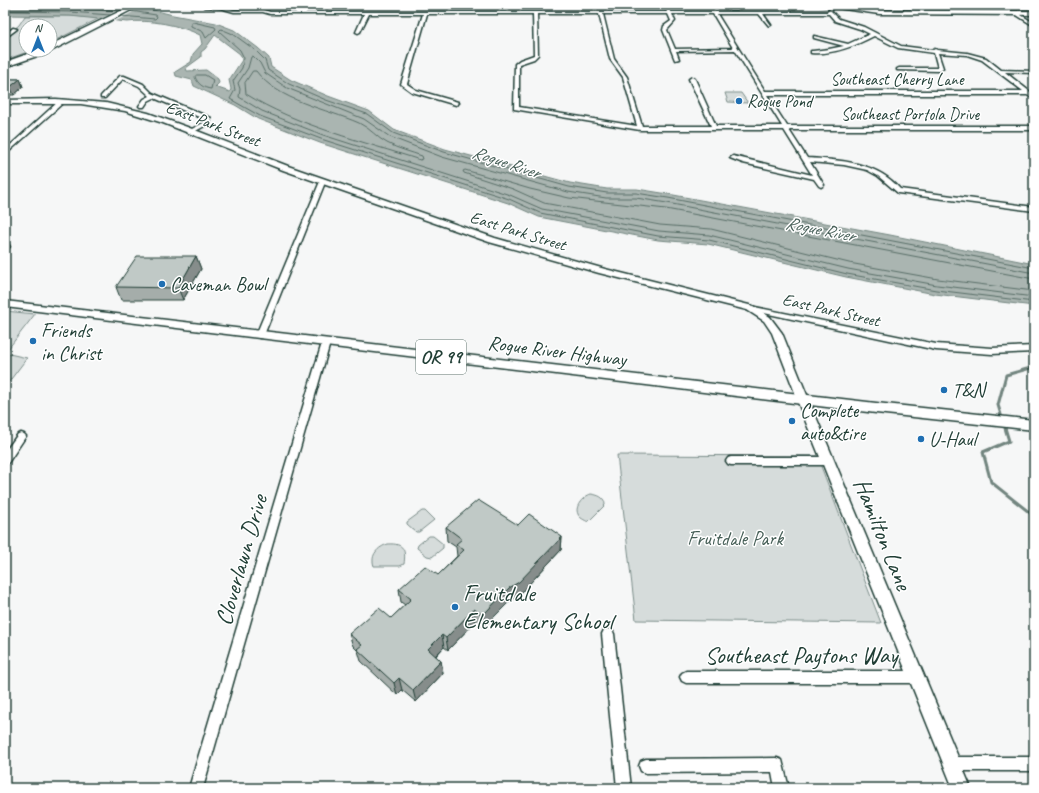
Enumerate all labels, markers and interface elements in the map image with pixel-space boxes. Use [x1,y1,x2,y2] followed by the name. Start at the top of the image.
[18,18,58,58] north arrow
[35,21,44,35] text: N
[830,69,965,90] street label: Southeast Cherry Lane
[747,91,814,112] place label: Rogue Pond
[163,96,265,152] street label: East Park Street
[734,96,744,106] marker: Rogue Pond
[841,104,980,125] street label: Southeast Portola Drive
[469,141,546,184] water label: Rogue River
[468,206,571,256] street label: East Park Street
[784,212,860,247] water label: Rogue River
[170,272,270,297] place label: Caveman Bowl
[157,279,167,289] marker: Caveman Bowl
[780,289,884,332] street label: East Park Street
[41,318,104,366] place label: Friends in Christ
[486,330,630,372] street label: Rogue River Highway
[28,336,38,346] marker: Friends in Christ
[416,340,466,374] road number: OR 99
[952,378,987,403] place label: T&N
[939,385,949,395] marker: T&N
[800,398,867,446] place label: Complete auto&tire
[787,416,797,426] marker: Complete auto&tire
[929,427,980,452] place label: U-Haul
[916,434,926,444] marker: U-Haul
[847,474,920,597] street label: Hamilton Lane
[208,489,275,629] street label: Cloverlawn Drive
[687,526,784,551] park label: Fruitdale Park
[463,578,617,636] place label: Fruitdale Elementary School
[450,602,460,612] marker: Fruitdale Elementary School
[705,640,899,670] street label: Southeast Paytons Way

